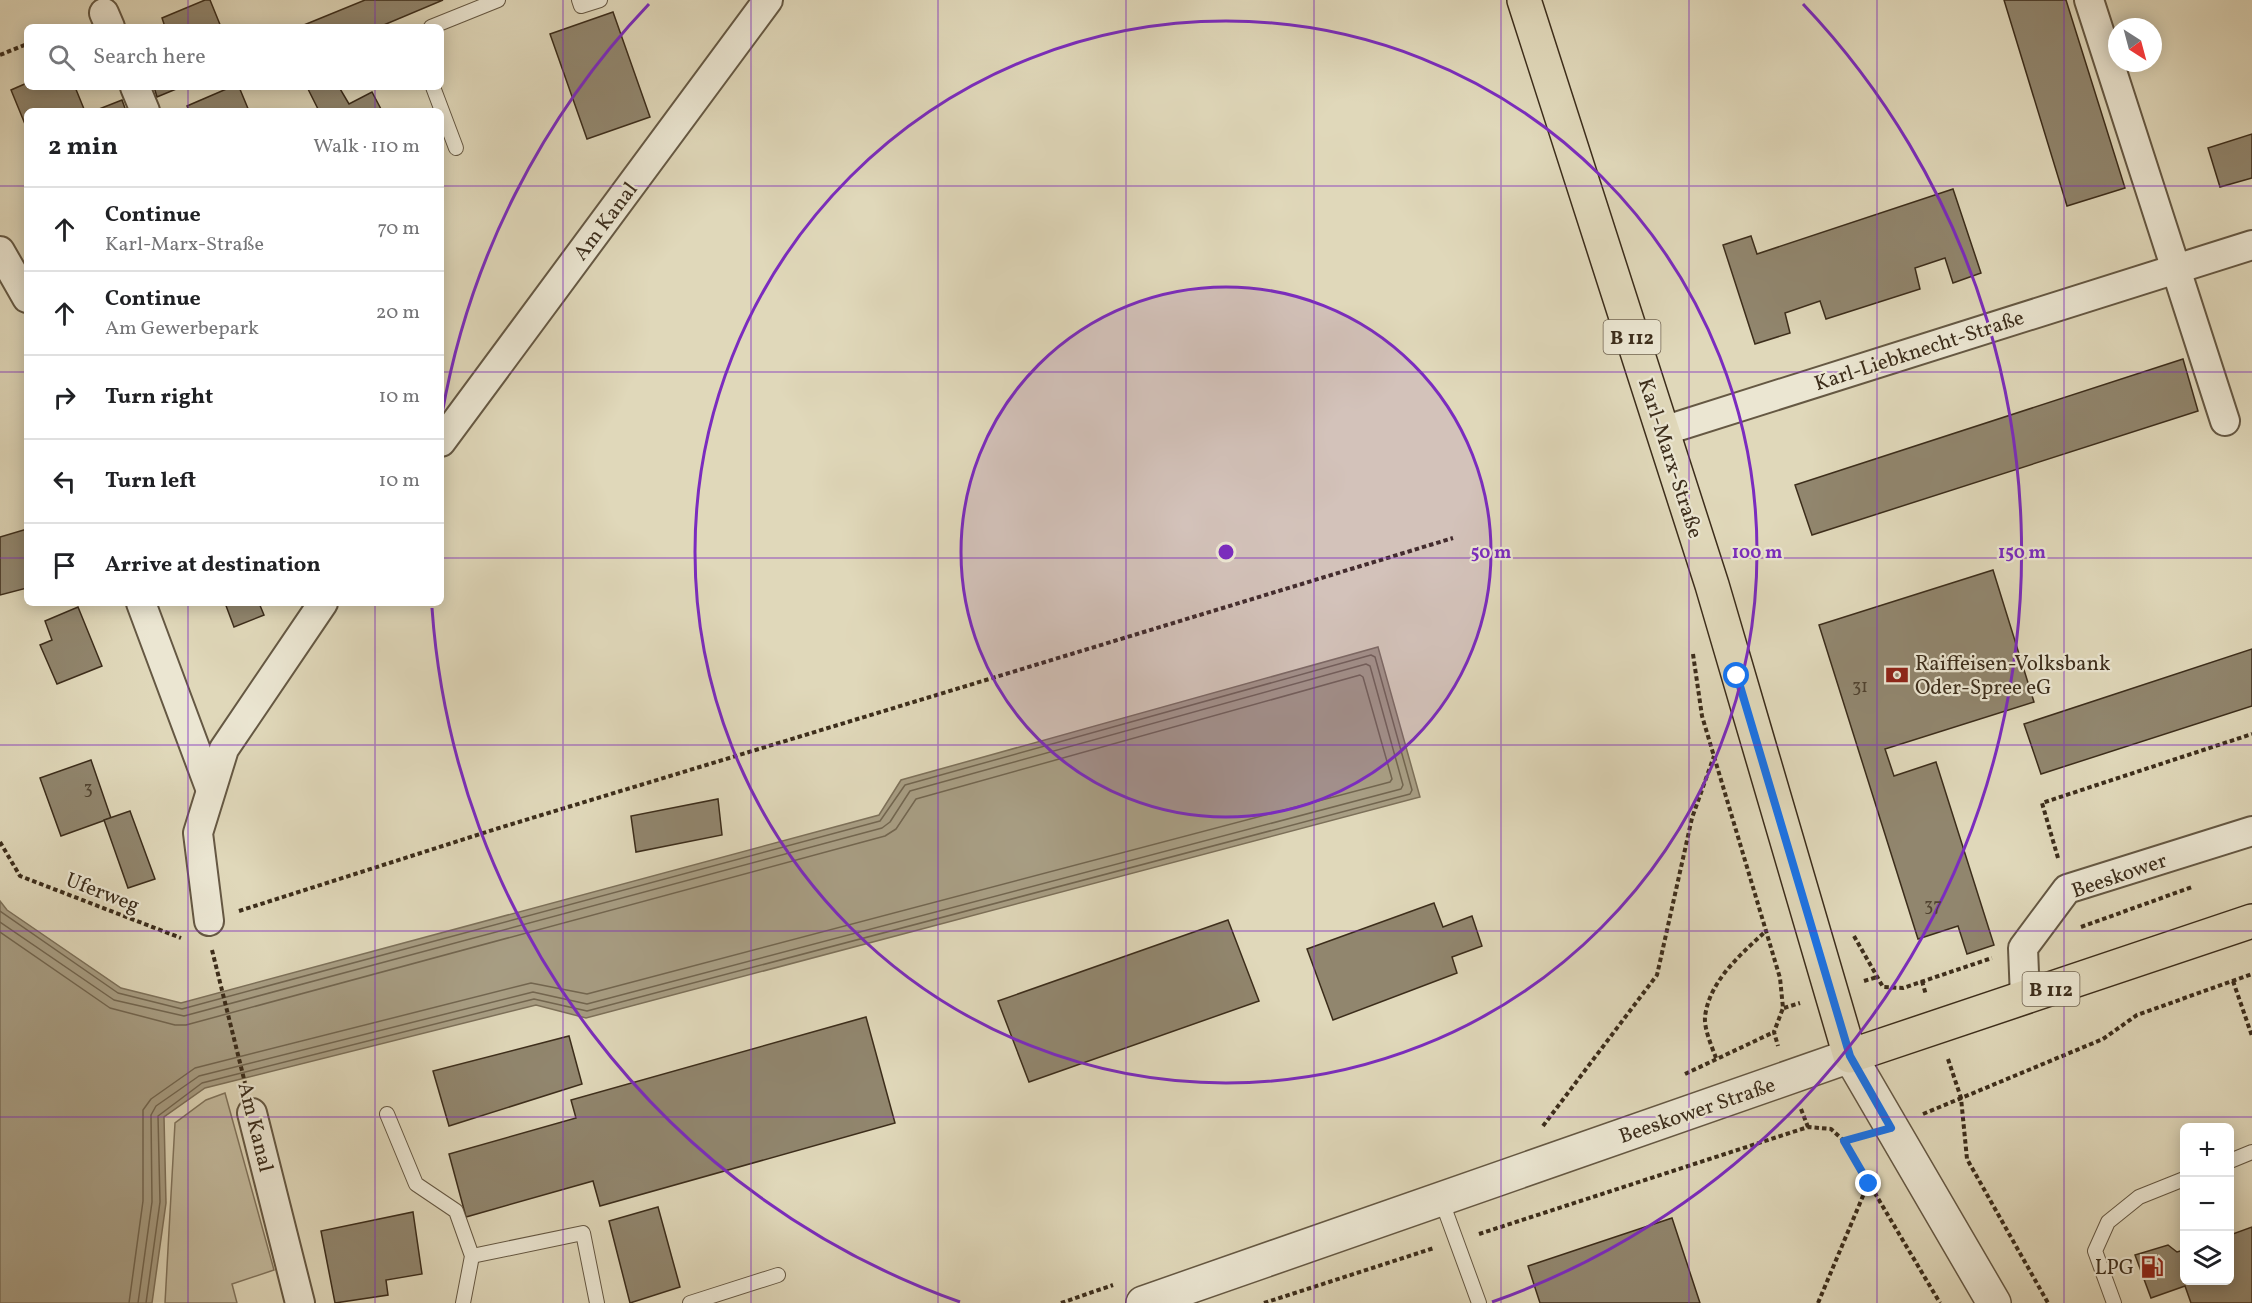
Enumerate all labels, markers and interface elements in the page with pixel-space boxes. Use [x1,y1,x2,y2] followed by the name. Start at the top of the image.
[2108,18,2162,72] north arrow
[24,24,444,90] search box
[45,41,78,74] icon: search
[93,42,206,73] text: Search here
[48,129,118,165] text: 2 min
[313,133,420,161] text: Walk · 110 m
[567,177,645,267] street label: Am Kanal
[105,200,201,231] text: Continue
[48,213,81,246] icon: ahead
[377,215,420,243] text: 70 m
[105,231,264,259] text: Karl-Marx-Straße
[105,284,201,315] text: Continue
[48,297,81,330] icon: ahead
[376,299,420,327] text: 20 m
[1811,304,2028,399] street label: Karl-Liebknecht-Straße
[105,315,259,343] text: Am Gewerbepark
[1604,320,1660,354] road number: B 112
[1630,375,1709,542] street label: Karl-Marx-Straße
[48,381,81,414] icon: right
[105,382,213,413] text: Turn right
[379,383,420,411] text: 10 m
[48,465,81,498] icon: left
[105,466,196,497] text: Turn left
[379,467,420,495] text: 10 m
[1471,541,1511,566] text: 50 m
[1732,541,1782,566] text: 100 m
[1998,541,2046,566] text: 150 m
[1216,542,1236,562] centre of rings
[48,549,81,582] icon: arrive
[105,550,321,581] text: Arrive at destination
[1915,650,2111,703] place label: Raiffeisen-Volksbank Oder-Spree eG
[1723,662,1749,688] route start
[1884,662,1910,688] bank icon: Raiffeisen-Volksbank Oder-Spree eG
[1852,675,1868,700] house number: 31
[83,777,93,802] house number: 3
[2068,847,2171,906] street label: Beeskower
[61,866,144,921] street label: Uferweg
[1924,894,1942,919] house number: 37
[2022,972,2080,1006] road number: B 112
[1615,1071,1780,1152] street label: Beeskower Straße
[229,1079,280,1175] street label: Am Kanal
[2180,1123,2234,1285] map controls
[2180,1123,2234,1177] button: +
[1855,1170,1881,1196] route end
[2180,1177,2234,1231] button: −
[2180,1231,2234,1285] button: layers
[2095,1254,2134,1283] place label: LPG
[2139,1254,2165,1280] fuel station icon: LPG

